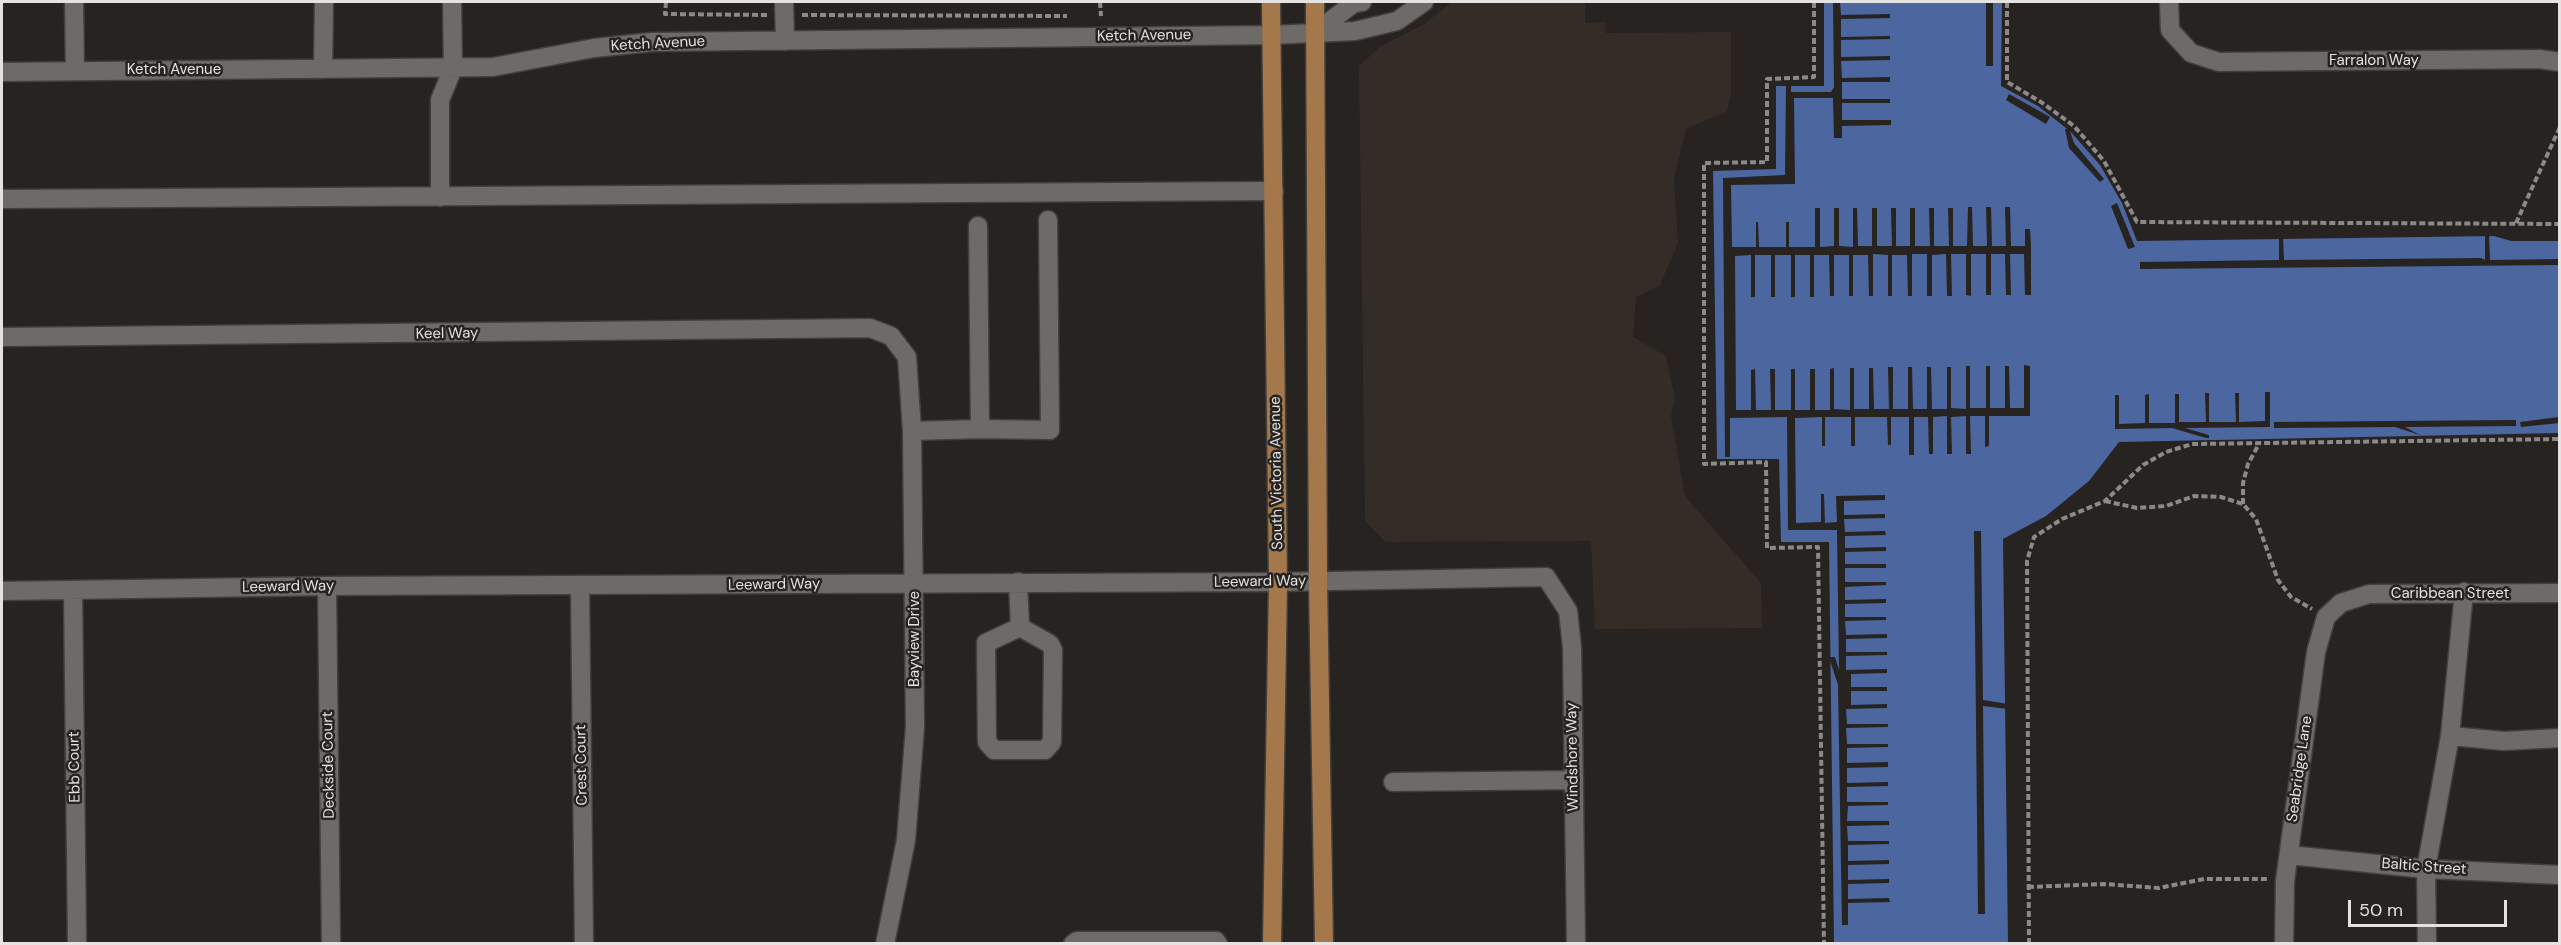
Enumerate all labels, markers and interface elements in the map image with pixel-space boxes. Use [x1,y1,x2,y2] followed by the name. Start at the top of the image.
[1097,26,1191,46] street label: Ketch Avenue
[610,33,706,55] street label: Ketch Avenue
[2329,52,2419,70] street label: Farralon Way
[127,61,221,79] street label: Ketch Avenue
[415,324,479,344] street label: Keel Way
[1267,396,1287,550] street label: South Victoria Avenue
[1214,572,1306,592] street label: Leeward Way
[728,575,820,595] street label: Leeward Way
[242,577,334,597] street label: Leeward Way
[2391,585,2509,603] street label: Caribbean Street
[906,591,924,687] street label: Bayview Drive
[1563,702,1583,812] street label: Windshore Way
[319,711,339,819] street label: Deckside Court
[2284,715,2316,823] street label: Seabridge Lane
[572,724,592,806] street label: Crest Court
[65,731,85,803] street label: Ebb Court
[2381,855,2467,879] street label: Baltic Street
[2351,888,2510,926] scale bar
[2359,898,2403,922] text: 50 m

